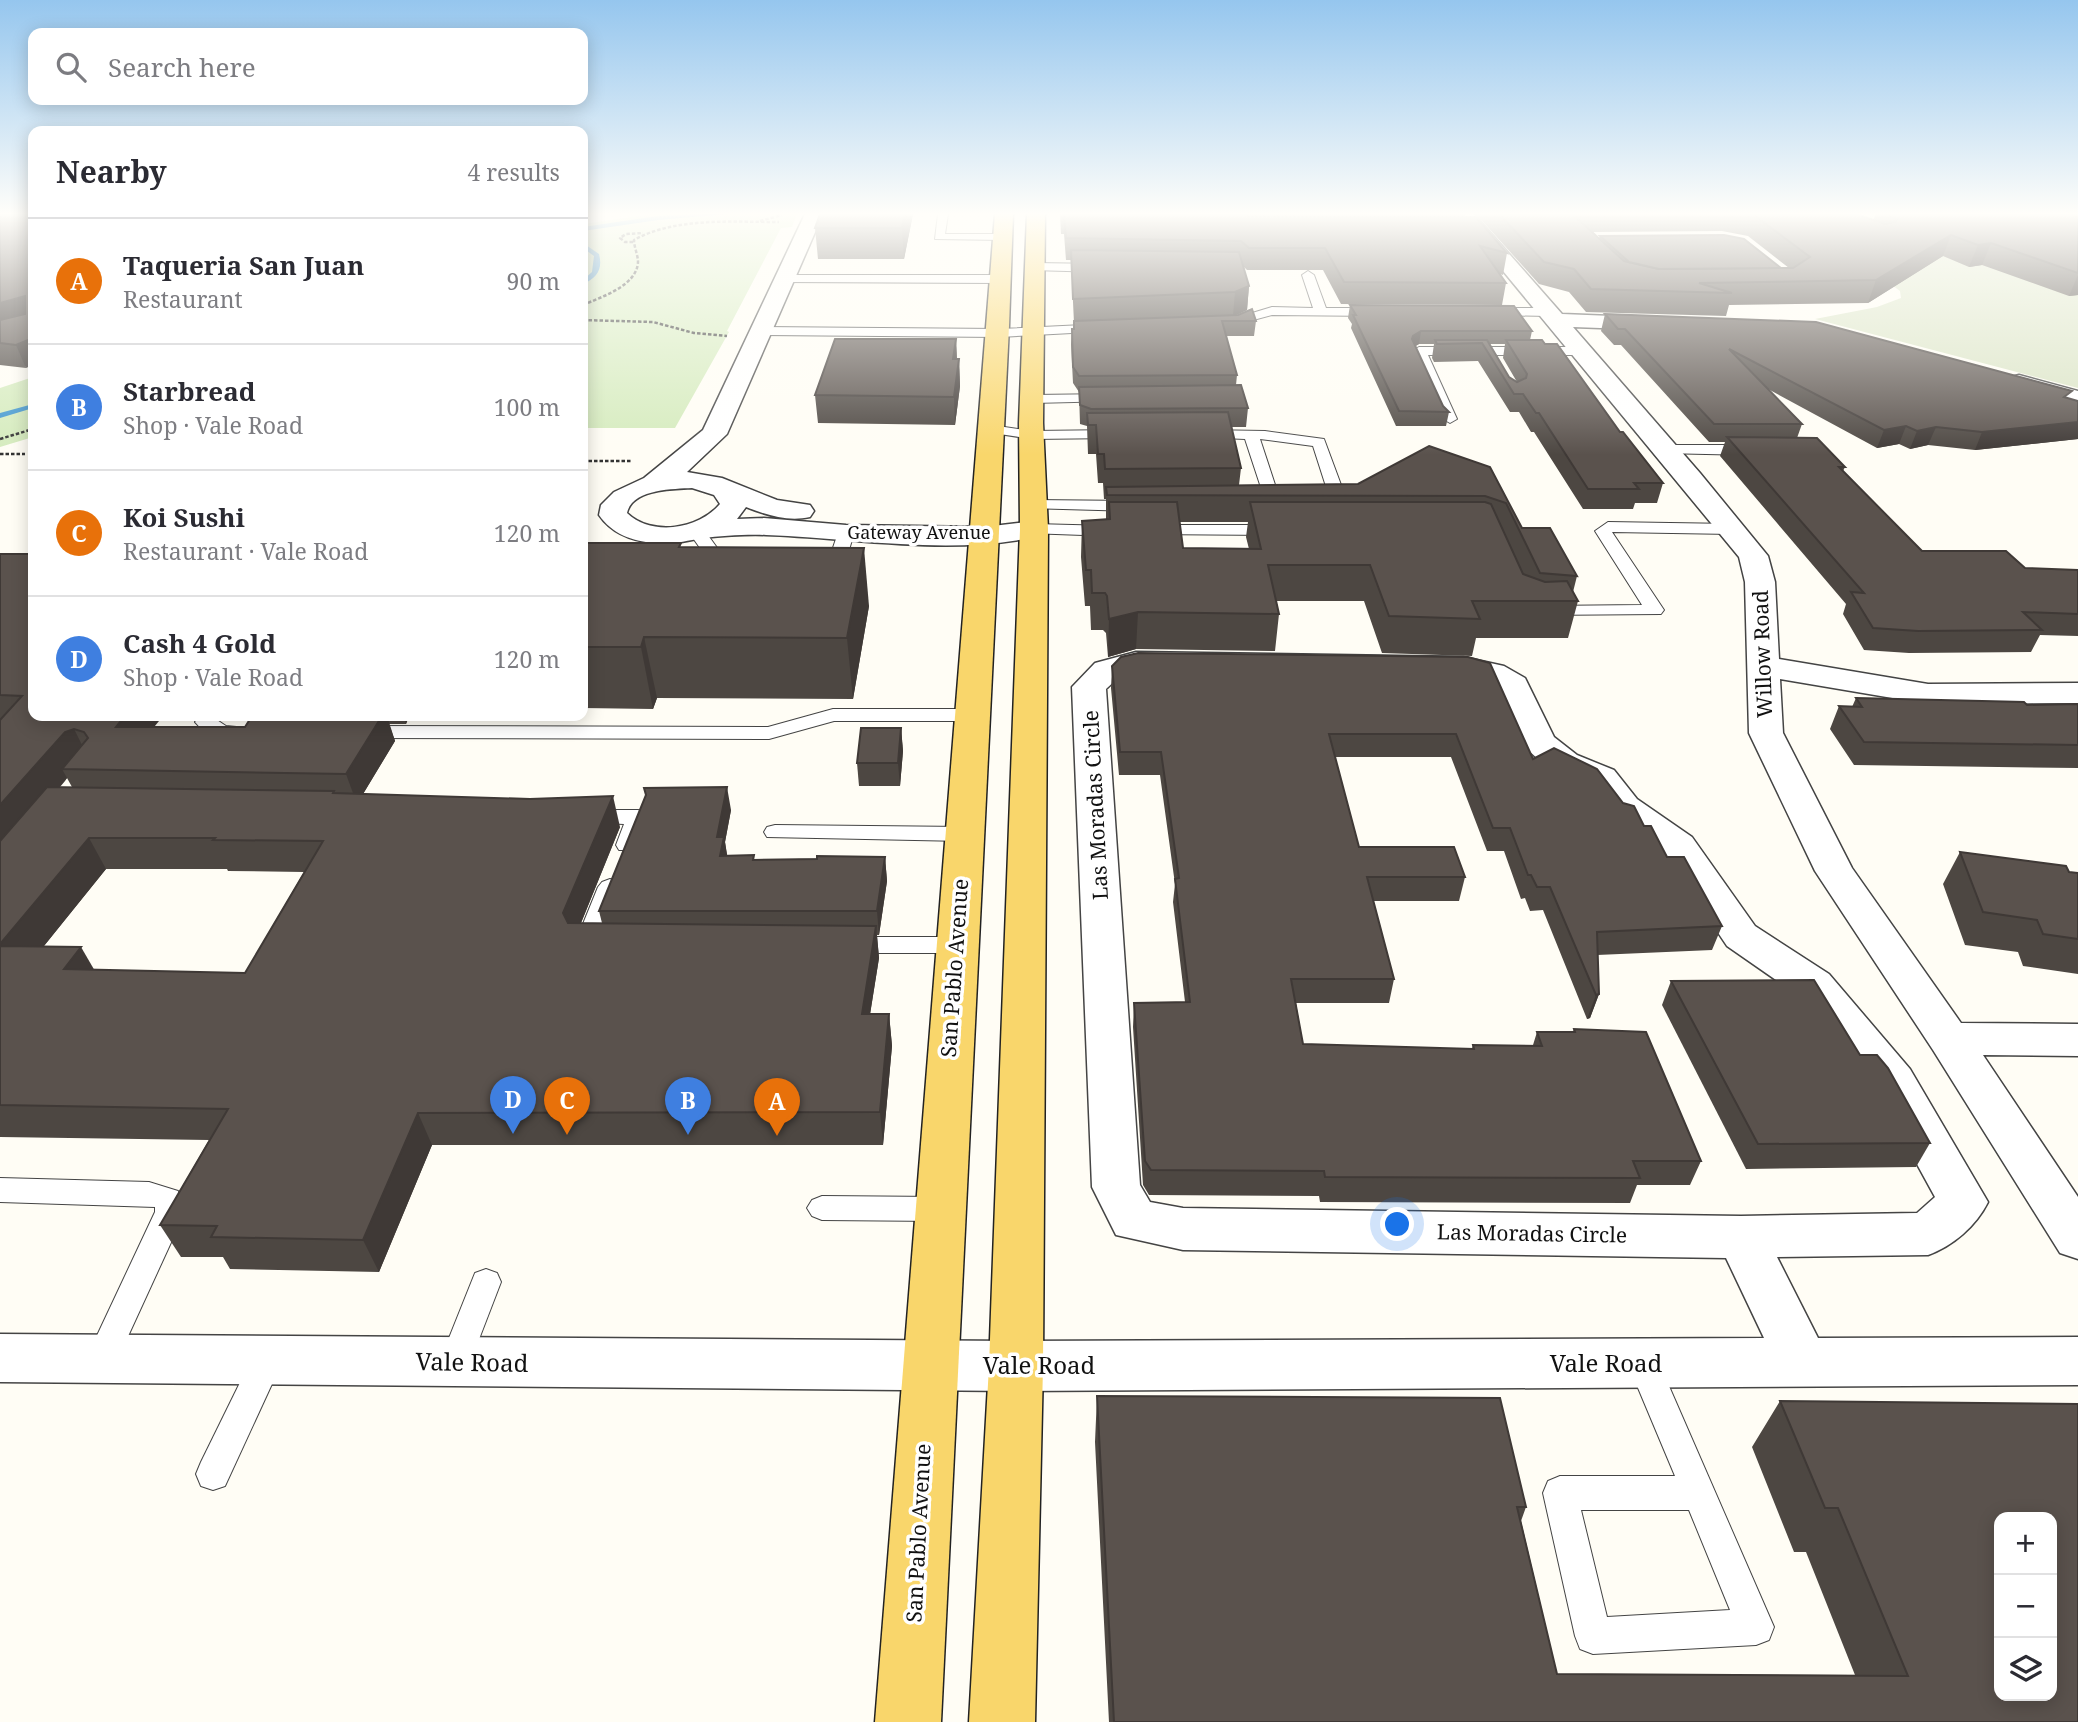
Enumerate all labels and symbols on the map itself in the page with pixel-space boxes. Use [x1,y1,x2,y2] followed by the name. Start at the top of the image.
[847,520,991,544] street label: Gateway Avenue
[1746,589,1778,718] street label: Willow Road
[1076,709,1114,901] street label: Las Moradas Circle
[934,878,974,1058] street label: San Pablo Avenue
[490,1076,536,1134] pin: D
[544,1077,590,1135] pin: C
[665,1077,711,1135] pin: B
[754,1078,800,1136] pin: A
[1380,1207,1414,1241] your location
[1437,1217,1627,1249] street label: Las Moradas Circle
[415,1344,529,1379] street label: Vale Road
[1550,1346,1663,1379] street label: Vale Road
[983,1348,1096,1381] street label: Vale Road
[899,1443,937,1623] street label: San Pablo Avenue

